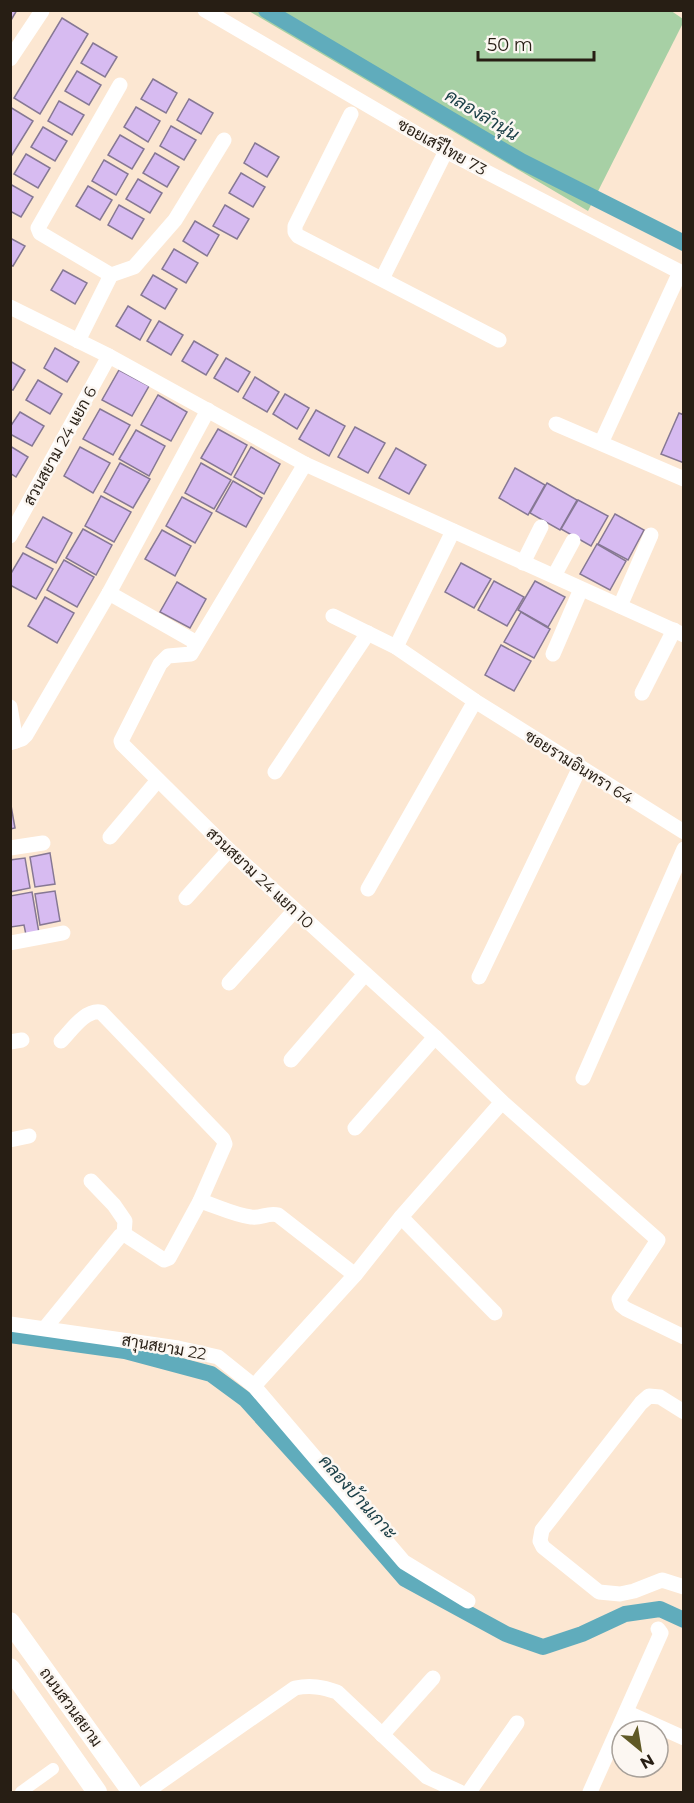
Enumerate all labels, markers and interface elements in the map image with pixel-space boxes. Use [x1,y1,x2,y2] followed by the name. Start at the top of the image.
[478,24,594,62] scale bar
[487,34,533,56] text: 50 m
[441,84,524,147] water label: คลองลำนุ่น
[394,113,491,179] street label: ซอยเสรีไทย 73
[19,383,101,509] street label: สวนสยาม 24 แยก 6
[521,726,637,808] street label: ซอยรามอินทรา 64
[202,823,318,933] street label: สวนสยาม 24 แยก 10
[120,1330,208,1366] street label: สาุนสยาม 22
[314,1450,403,1544] water label: คลองบ้านเกาะ
[36,1664,106,1750] street label: ถนนสวนสยาม
[610,1719,670,1779] north arrow
[637,1750,658,1773] text: N

